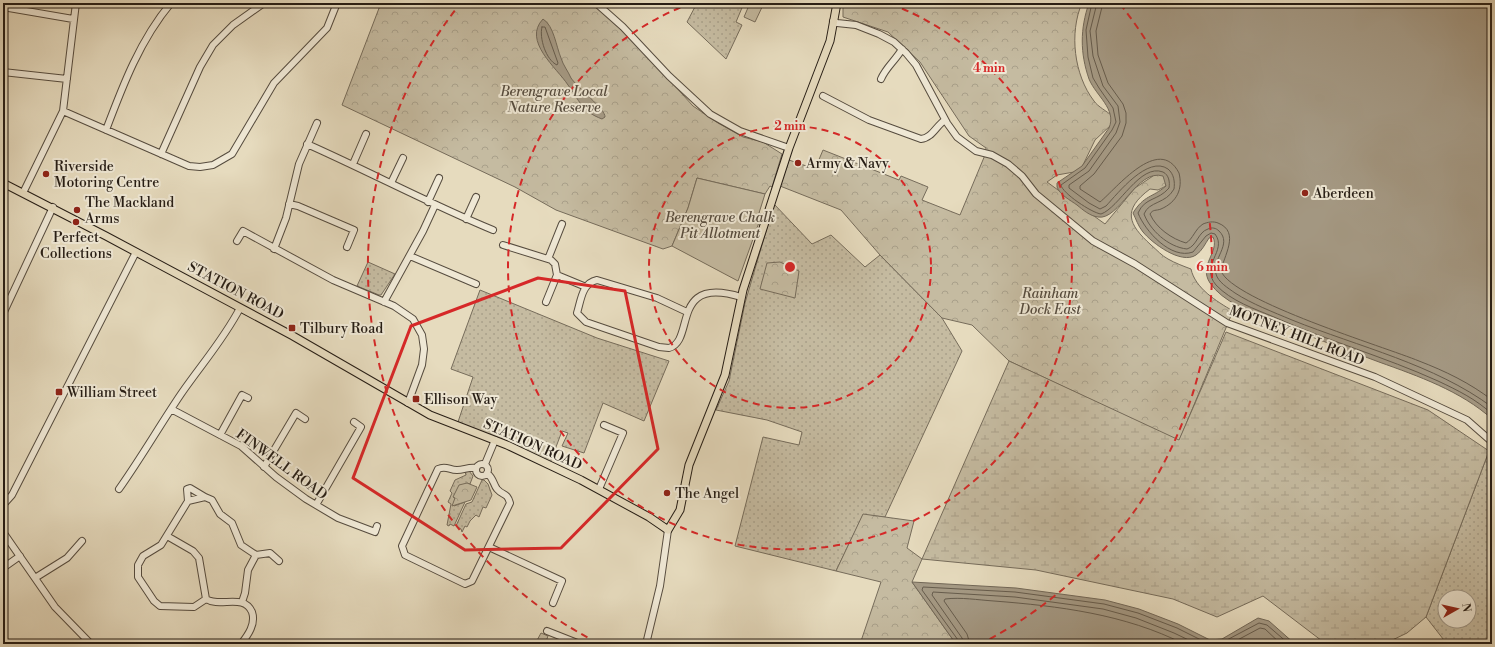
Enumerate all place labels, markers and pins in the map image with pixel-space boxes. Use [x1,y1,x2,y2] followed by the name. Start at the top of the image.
[805,155,889,173] place label: Army & Navy
[54,158,159,192] place label: Riverside Motoring Centre
[793,158,803,168] marker: Army & Navy
[41,169,51,179] marker: Riverside Motoring Centre
[1312,185,1374,203] place label: Aberdeen
[1300,188,1310,198] marker: Aberdeen
[84,194,174,228] place label: The Mackland Arms
[72,205,82,215] marker: The Mackland Arms
[71,217,81,227] marker: Perfect Collections
[40,229,112,263] place label: Perfect Collections
[783,260,797,274] centre of rings
[300,320,383,338] place label: Tilbury Road
[287,323,297,333] marker: Tilbury Road
[66,384,157,402] place label: William Street
[54,387,64,397] marker: William Street
[424,391,498,409] place label: Ellison Way
[411,394,421,404] marker: Ellison Way
[675,485,739,503] place label: The Angel
[662,488,672,498] marker: The Angel

